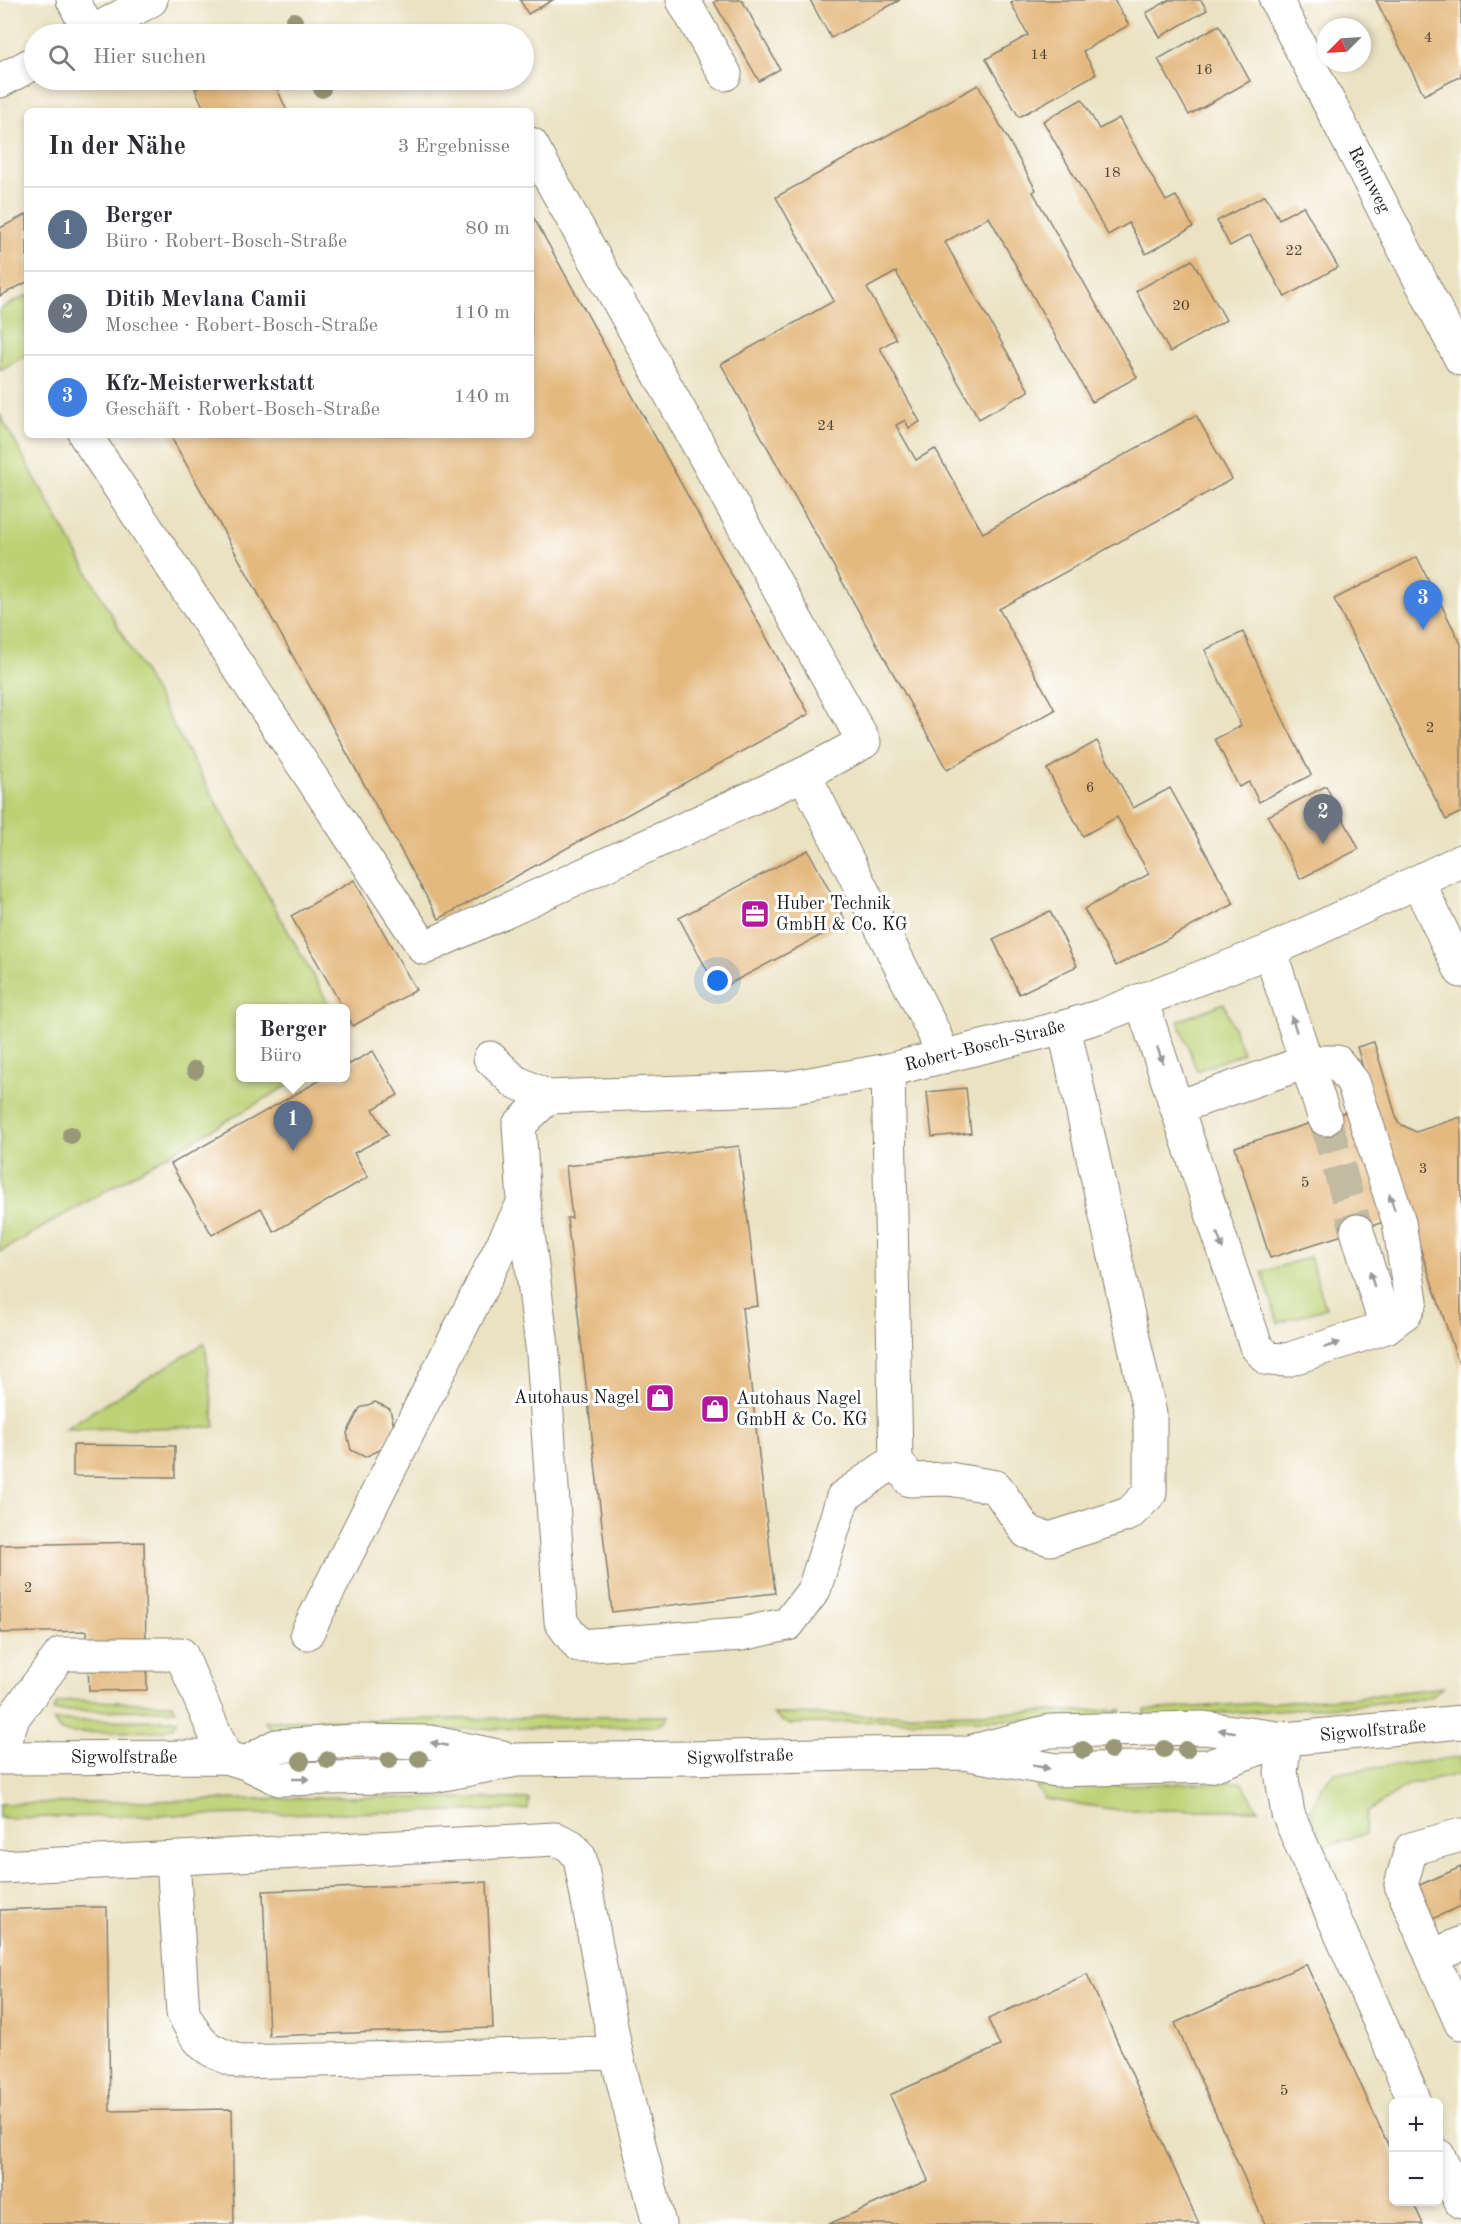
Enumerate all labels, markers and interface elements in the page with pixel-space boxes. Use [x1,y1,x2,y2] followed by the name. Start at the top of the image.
[1317,18,1371,72] north arrow
[24,24,534,90] search box
[1424,31,1432,46] house number: 4
[45,41,78,74] icon: search
[93,46,206,68] text: Hier suchen
[1030,48,1048,63] house number: 14
[1195,63,1213,78] house number: 16
[48,134,186,160] text: In der Nähe
[398,137,510,157] text: 3 Ergebnisse
[1345,144,1393,216] street label: Rennweg
[1103,166,1121,181] house number: 18
[105,205,173,227] text: Berger
[62,219,73,239] text: 1
[465,219,510,239] text: 80 m
[105,232,347,252] text: Büro · Robert-Bosch-Straße
[1285,244,1303,259] house number: 22
[105,289,307,311] text: Ditib Mevlana Camii
[1172,299,1190,314] house number: 20
[62,303,73,323] text: 2
[454,303,510,323] text: 110 m
[105,316,378,336] text: Moschee · Robert-Bosch-Straße
[105,373,315,395] text: Kfz-Meisterwerkstatt
[62,387,73,407] text: 3
[454,387,510,407] text: 140 m
[105,400,380,420] text: Geschäft · Robert-Bosch-Straße
[817,419,835,434] house number: 24
[1404,580,1442,630] pin: 3
[1426,721,1434,736] house number: 2
[1086,781,1094,796] house number: 6
[1304,794,1342,844] pin: 2
[776,895,908,934] place label: Huber Technik GmbH & Co. KG
[739,898,771,930] office icon: Huber Technik GmbH & Co. KG
[703,966,732,995] your location
[236,1004,350,1082] popup
[1289,1014,1298,1032] one-way arrow
[903,1017,1067,1075] street label: Robert-Bosch-Straße
[259,1019,327,1041] text: Berger
[259,1046,302,1066] text: Büro
[1156,1046,1166,1064] one-way arrow
[274,1102,312,1151] pin: 1
[1419,1162,1427,1177] house number: 3
[1301,1176,1309,1191] house number: 5
[1387,1193,1397,1211] one-way arrow
[1216,1232,1226,1250] one-way arrow
[1367,1270,1376,1288] one-way arrow
[1323,1340,1341,1349] one-way arrow
[644,1382,676,1414] shop icon: Autohaus Nagel
[514,1389,639,1407] place label: Autohaus Nagel
[736,1390,868,1429] place label: Autohaus Nagel GmbH & Co. KG
[699,1393,731,1425] shop icon: Autohaus Nagel GmbH & Co. KG
[24,1581,32,1596] house number: 2
[1319,1717,1427,1745] street label: Sigwolfstraße
[1218,1726,1237,1735] one-way arrow
[429,1739,448,1748] one-way arrow
[686,1746,794,1768] street label: Sigwolfstraße
[71,1749,177,1767] street label: Sigwolfstraße
[1031,1763,1050,1772] one-way arrow
[292,1774,311,1784] one-way arrow
[1280,2084,1288,2099] house number: 5
[1389,2098,1443,2206] map controls
[1389,2098,1443,2152] button: +
[1389,2152,1443,2206] button: −

